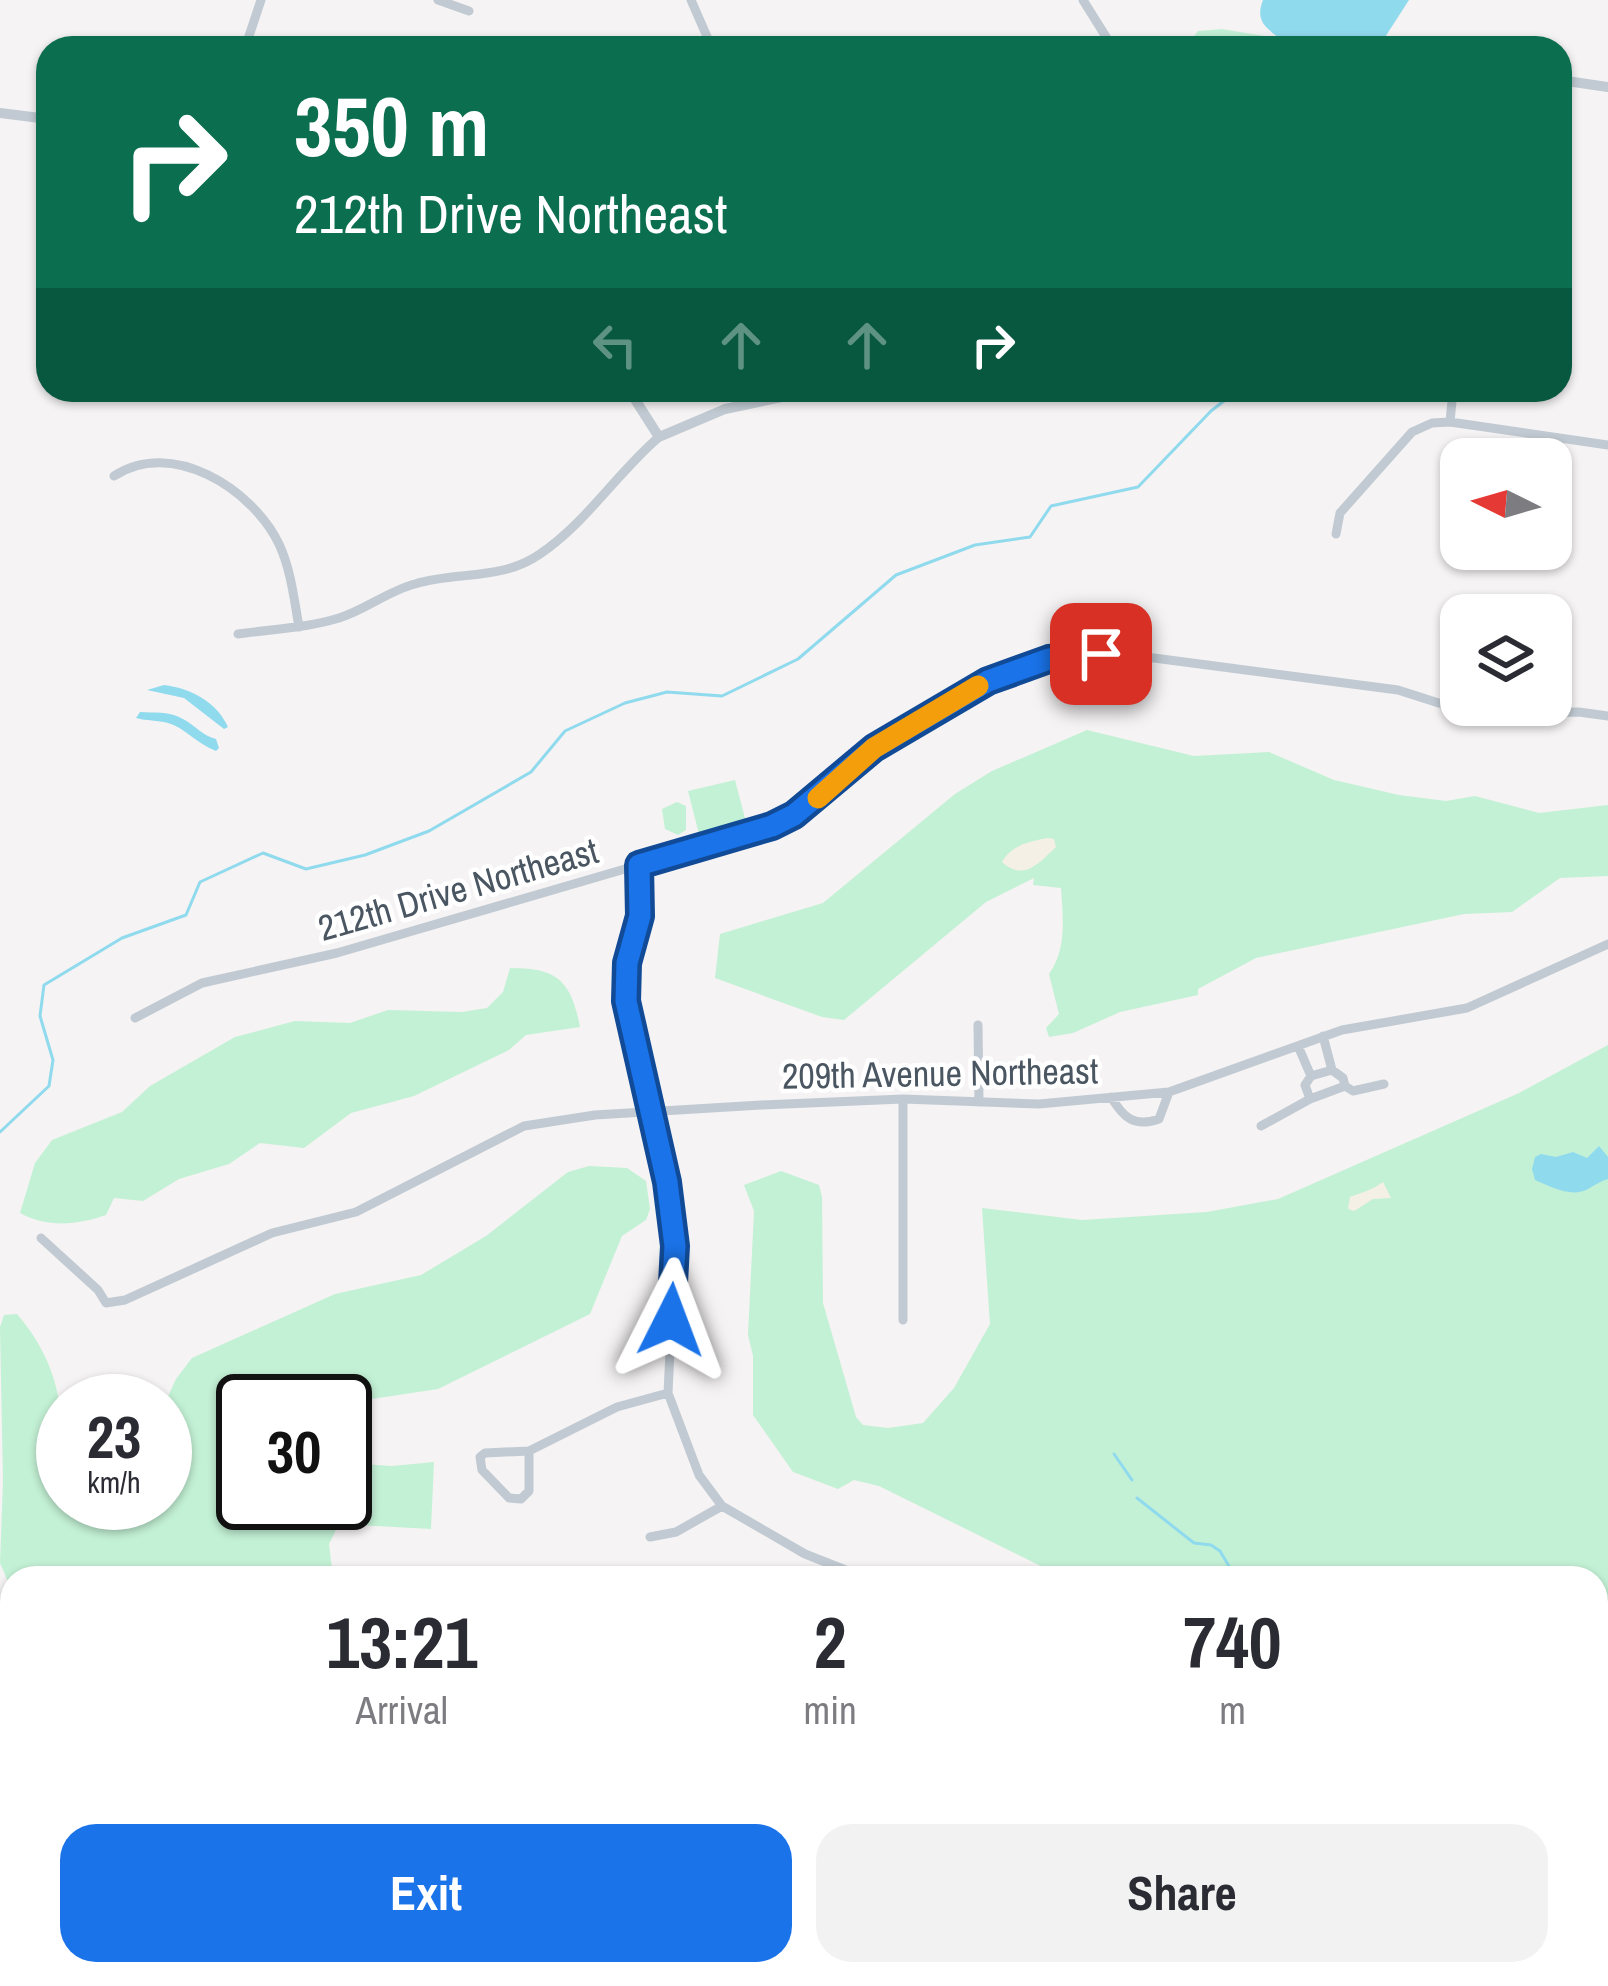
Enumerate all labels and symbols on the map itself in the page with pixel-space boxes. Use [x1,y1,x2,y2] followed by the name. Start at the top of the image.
[1440,438,1572,570] north arrow
[1050,603,1152,705] pin
[313,826,603,952] street label: 212th Drive Northeast
[781,1046,1099,1100] street label: 209th Avenue Northeast
[608,1257,734,1383] position arrow
[216,1374,372,1530] speed limit sign: 30

